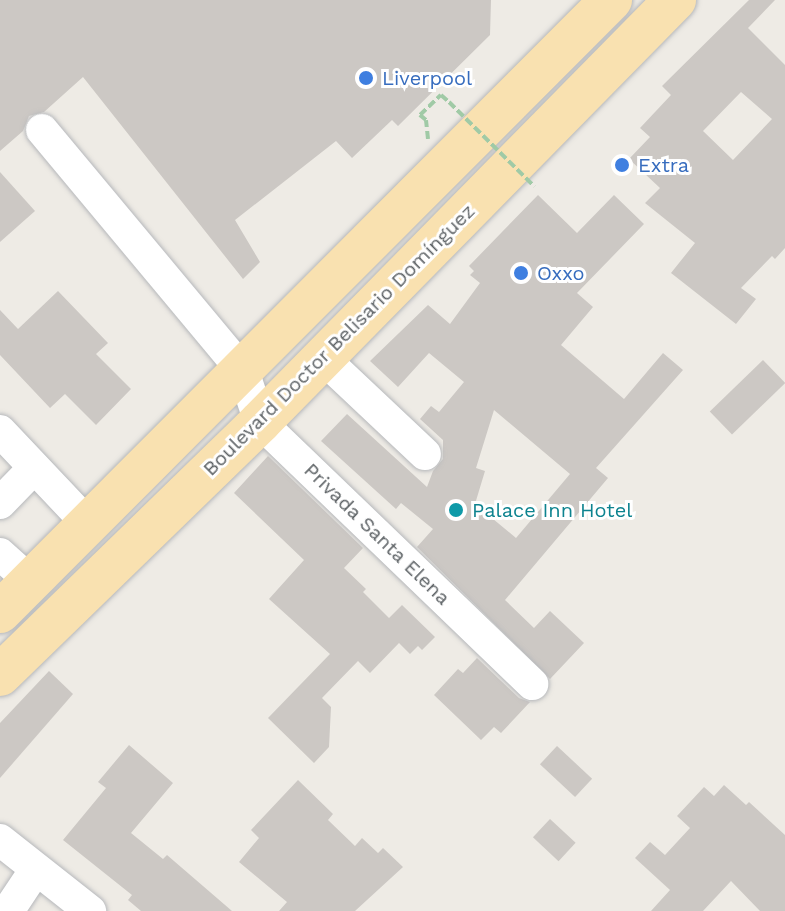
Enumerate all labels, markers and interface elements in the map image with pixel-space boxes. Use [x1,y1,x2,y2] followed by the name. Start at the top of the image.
[382,66,472,90] place label: Liverpool
[357,69,375,87] marker: Liverpool
[638,153,689,177] place label: Extra
[613,156,631,174] marker: Extra
[198,199,480,481] street label: Boulevard Doctor Belisario Domínguez
[537,261,585,285] place label: Oxxo
[512,264,530,282] marker: Oxxo
[299,458,455,610] street label: Privada Santa Elena
[472,498,632,522] place label: Palace Inn Hotel
[447,501,465,519] marker: Palace Inn Hotel

